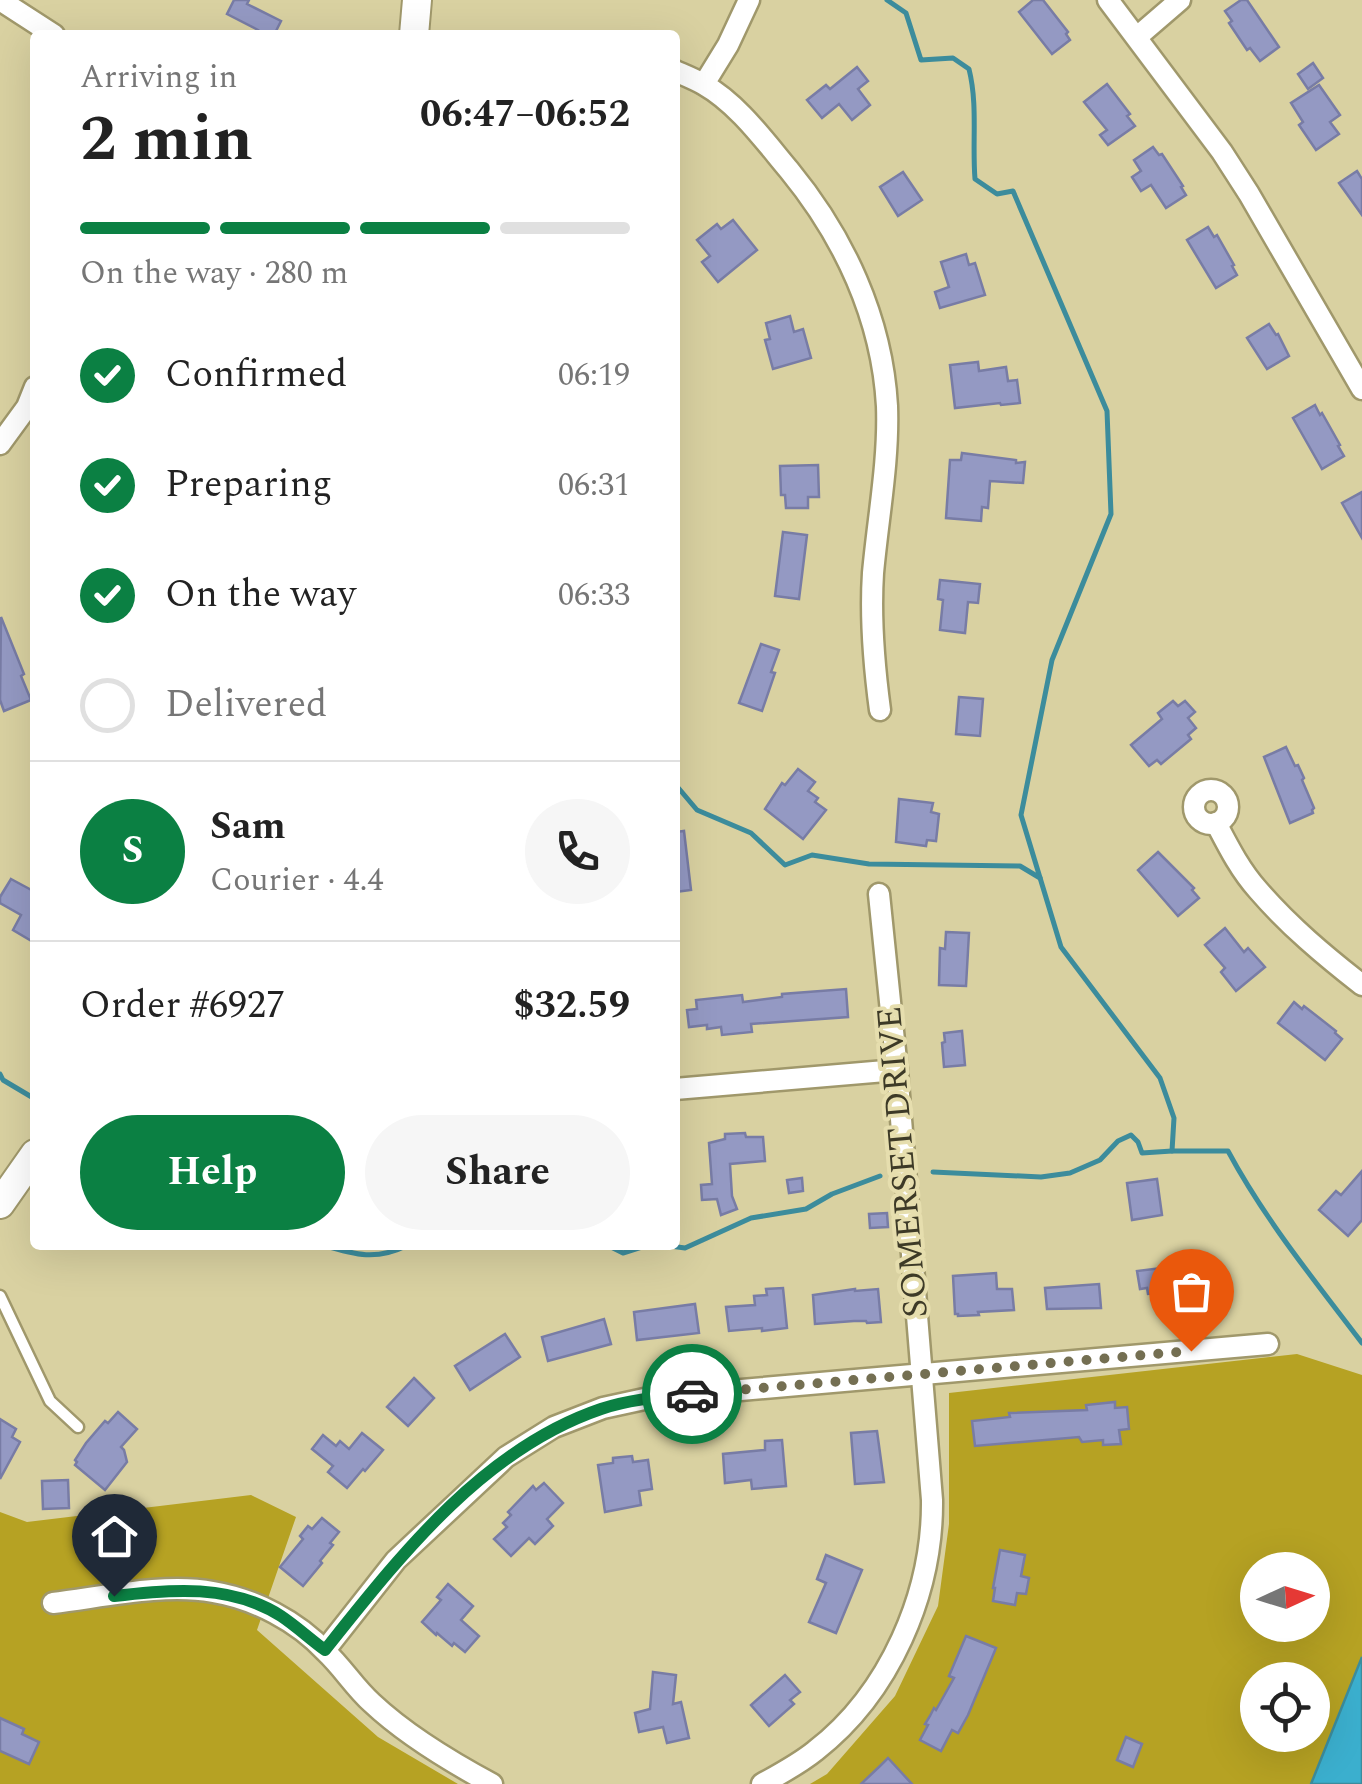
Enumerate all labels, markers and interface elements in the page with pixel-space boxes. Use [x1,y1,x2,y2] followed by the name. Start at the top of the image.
[80,53,237,102] text: Arriving in
[420,86,630,144] text: 06:47–06:52
[80,90,253,189] text: 2 min
[80,249,348,298] text: On the way · 280 m
[165,346,347,404] text: Confirmed
[80,348,135,403] icon: check
[558,351,630,400] text: 06:19
[165,456,332,514] text: Preparing
[80,458,135,513] icon: check
[558,461,630,510] text: 06:31
[165,566,356,624] text: On the way
[80,568,135,623] icon: check
[558,571,630,620] text: 06:33
[165,676,327,734] text: Delivered
[210,798,286,856] text: Sam
[525,799,630,904] button: phone
[122,822,143,880] text: S
[210,856,383,905] text: Courier · 4.4
[80,977,285,1035] text: Order #6927
[513,977,630,1035] text: $32.59
[863,1004,943,1320] street label: SOMERSET DRIVE
[80,1115,345,1230] button: Help
[365,1115,630,1230] button: Share
[1149,1249,1234,1352] pin
[1164,1264,1219,1319] icon: bag
[642,1344,742,1444] courier
[665,1367,720,1422] icon: car
[72,1494,157,1597] pin
[87,1509,142,1564] icon: home
[1240,1552,1330,1642] north arrow
[1240,1552,1330,1752] map controls
[1240,1662,1330,1752] button: locate

